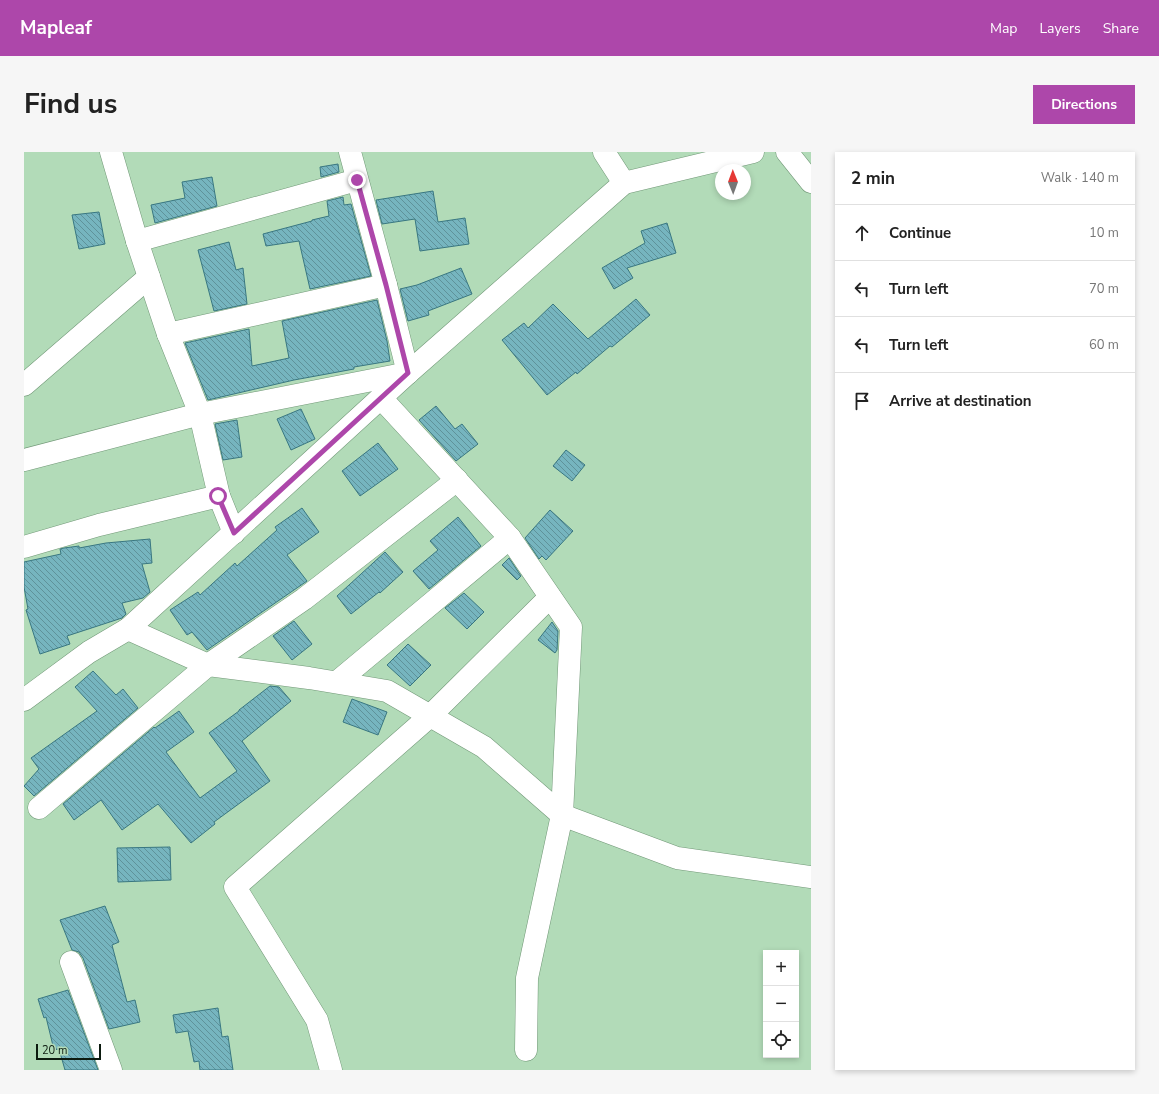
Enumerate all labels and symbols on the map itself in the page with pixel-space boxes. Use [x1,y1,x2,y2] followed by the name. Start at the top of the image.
[715,164,751,200] north arrow
[348,171,366,189] route end
[209,487,227,505] route start
[36,1042,101,1061] scale bar

